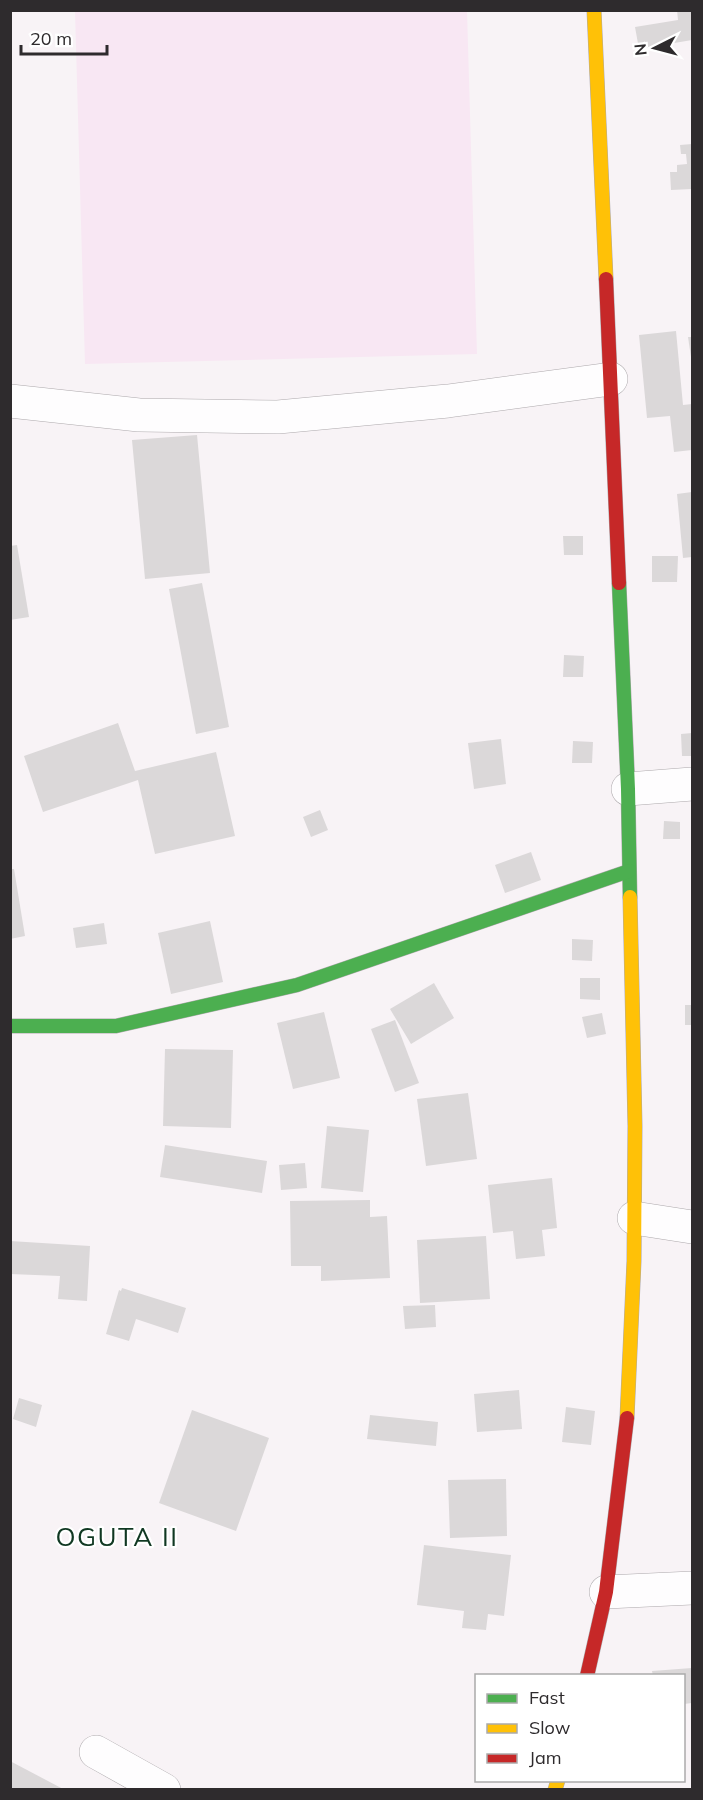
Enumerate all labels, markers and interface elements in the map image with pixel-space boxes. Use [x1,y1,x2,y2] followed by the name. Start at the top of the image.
[21,18,106,56] scale bar
[625,18,685,78] north arrow
[30,27,72,50] text: 20 m
[630,43,651,57] text: N
[55,1520,179,1553] district label: OGUTA II
[475,1674,685,1782] legend
[529,1686,565,1709] text: Fast
[529,1716,571,1739] text: Slow
[529,1746,562,1769] text: Jam

